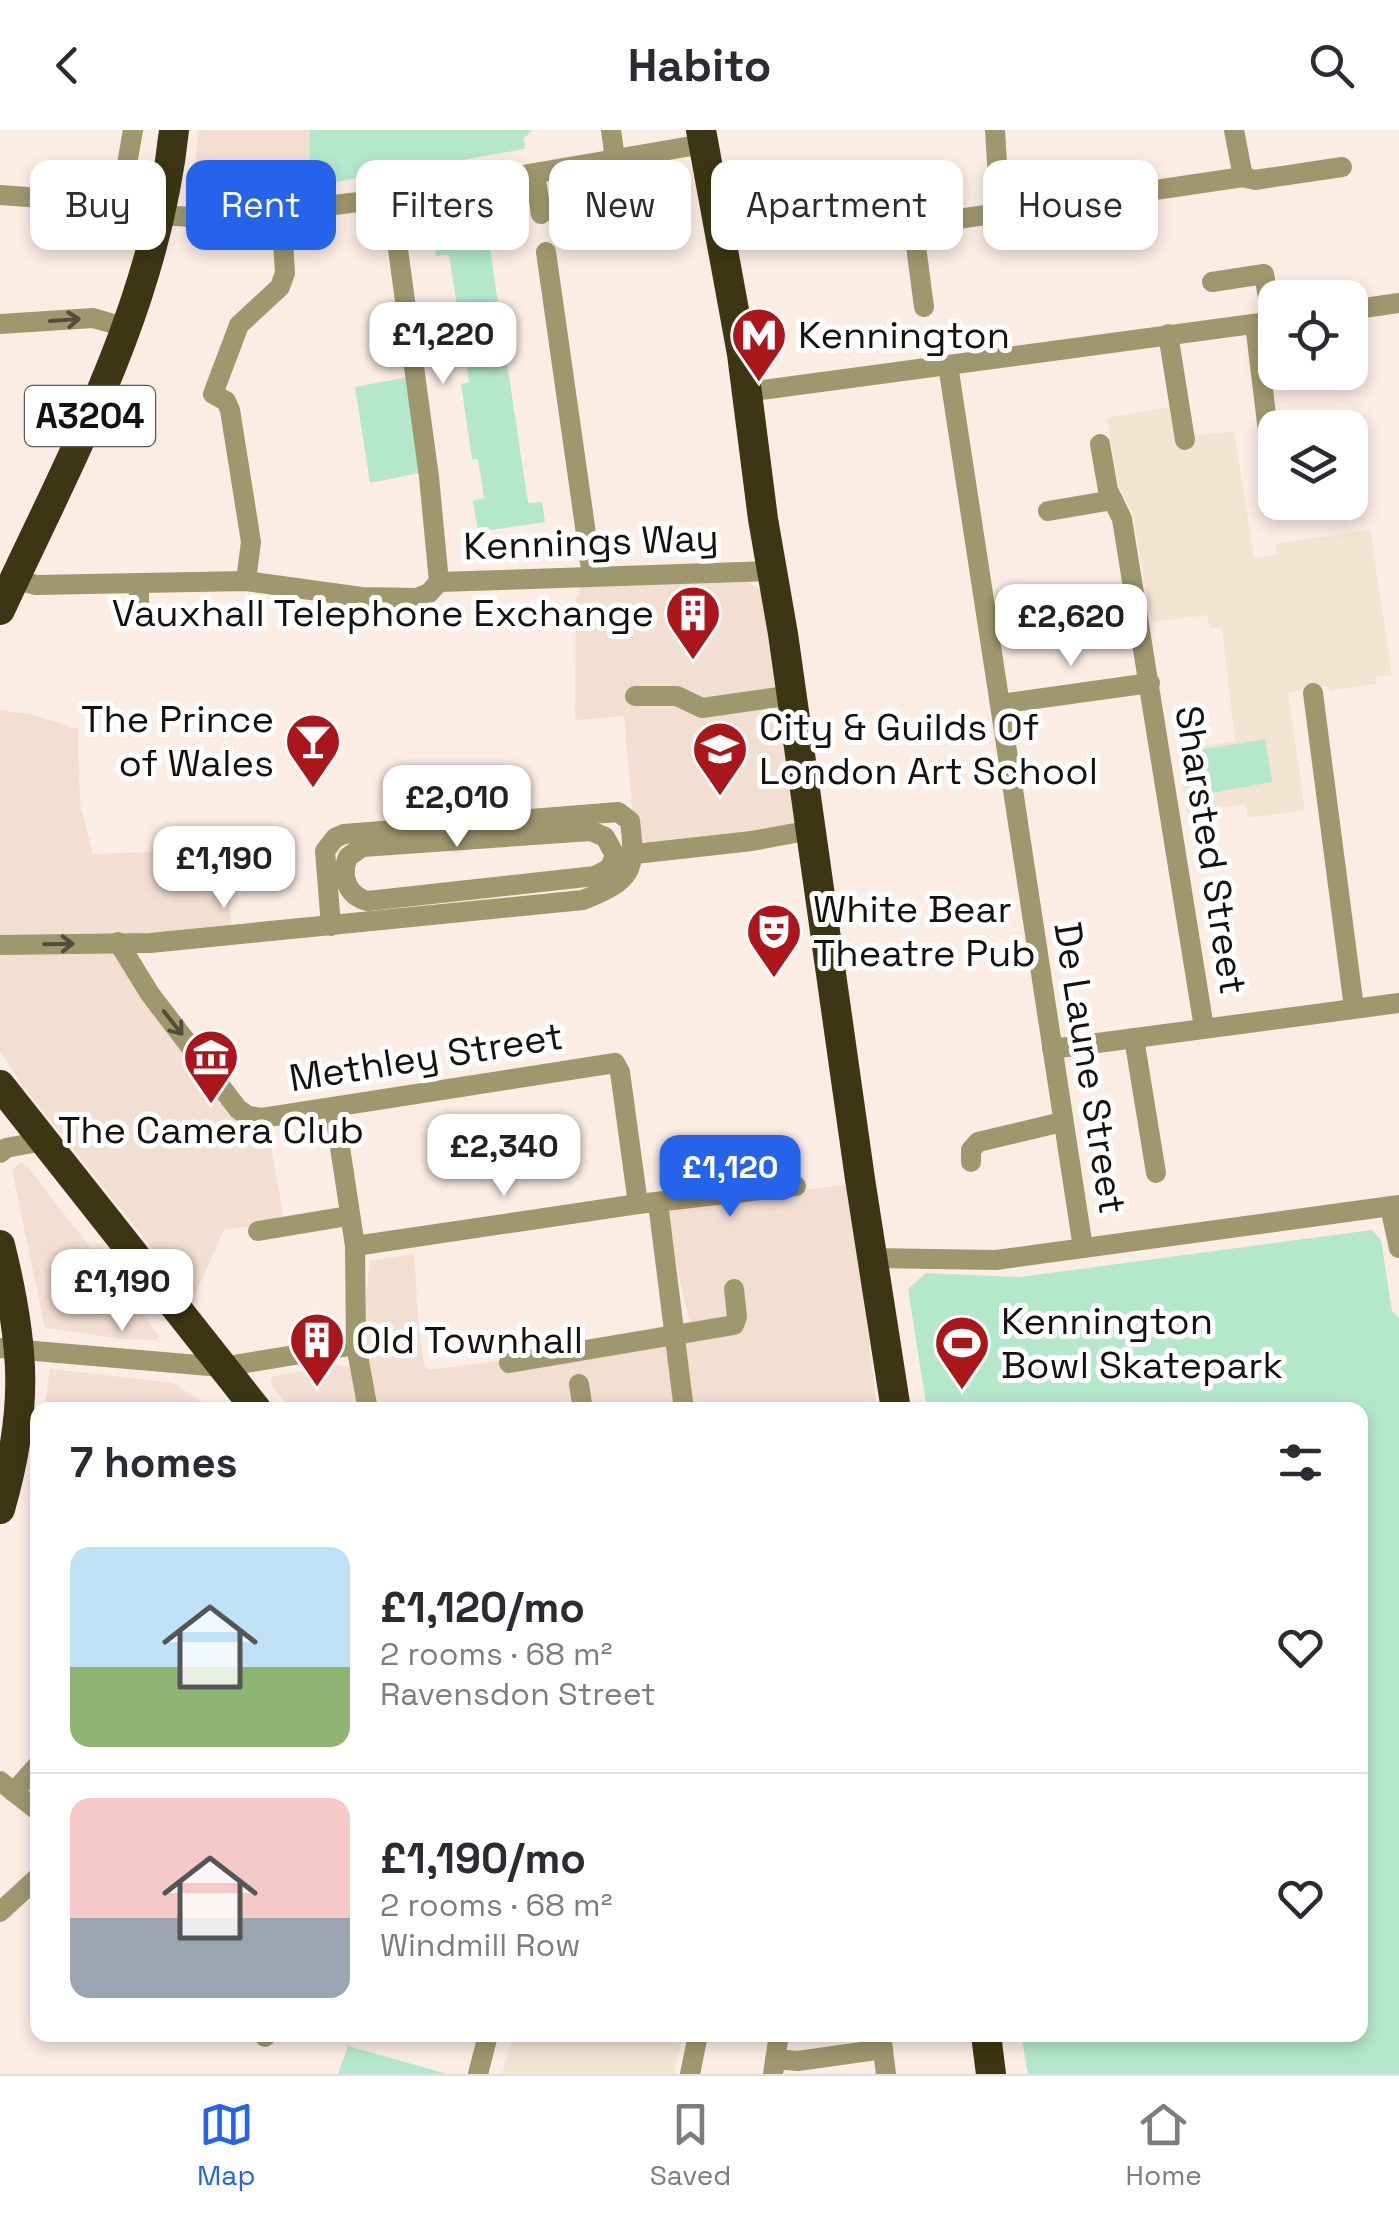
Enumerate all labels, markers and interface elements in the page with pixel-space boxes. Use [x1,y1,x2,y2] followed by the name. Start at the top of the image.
[628,37,771,94] text: Habito
[40,38,95,93] icon: back
[1304,38,1359,93] icon: search
[30,160,166,250] chip: Buy
[186,160,336,250] chip: Rent
[356,160,529,250] chip: Filters
[549,160,691,250] chip: New
[711,160,963,250] chip: Apartment
[983,160,1158,250] chip: House
[1258,280,1368,520] map controls
[1258,280,1368,390] button: locate
[362,302,524,387] pin: £1,220
[729,305,789,384] metro station icon: Kennington
[48,310,80,329] one-way arrow
[798,311,1010,359] place label: Kennington
[391,314,495,354] text: £1,220
[25,386,155,446] road number: A3204
[1258,410,1368,520] button: layers
[462,514,720,570] street label: Kennings Way
[663,583,723,662] building icon: Vauxhall Telephone Exchange
[990,584,1152,669] pin: £2,620
[112,589,654,637] place label: Vauxhall Telephone Exchange
[1017,596,1125,636] text: £2,620
[81,695,274,787] place label: The Prince of Wales
[1164,702,1258,998] street label: Sharsted Street
[759,703,1098,795] place label: City & Guilds Of London Art School
[283,711,343,790] bar icon: The Prince of Wales
[690,719,750,798] school or university icon: City & Guilds Of London Art School
[376,765,538,850] pin: £2,010
[405,777,509,817] text: £2,010
[143,826,305,911] pin: £1,190
[175,838,273,878] text: £1,190
[813,885,1036,977] place label: White Bear Theatre Pub
[744,901,804,980] theatre icon: White Bear Theatre Pub
[1043,919,1137,1217] street label: De Laune Street
[42,934,75,954] one-way arrow
[162,1009,183,1036] one-way arrow
[286,1012,566,1102] street label: Methley Street
[181,1027,241,1106] museum icon: The Camera Club
[58,1106,364,1154] place label: The Camera Club
[423,1114,585,1199] pin: £2,340
[449,1126,559,1166] text: £2,340
[649,1135,811,1220] pin: £1,120
[682,1147,778,1187] text: £1,120
[41,1249,203,1334] pin: £1,190
[73,1261,171,1301] text: £1,190
[1001,1297,1283,1389] place label: Kennington Bowl Skatepark
[287,1310,347,1389] building icon: Old Townhall
[932,1313,992,1392] sports icon: Kennington Bowl Skatepark
[356,1316,583,1364] place label: Old Townhall
[1273,1435,1328,1490] icon: filters
[70,1436,238,1489] text: 7 homes
[380,1581,585,1634] text: £1,120/mo
[150,1587,270,1707] icon: home
[1273,1620,1328,1675] icon: heart
[380,1634,612,1674] text: 2 rooms · 68 m²
[380,1674,656,1714] text: Ravensdon Street
[380,1832,586,1885] text: £1,190/mo
[150,1838,270,1958] icon: home
[1273,1871,1328,1926] icon: heart
[380,1885,612,1925] text: 2 rooms · 68 m²
[380,1925,581,1965] text: Windmill Row
[197,2097,255,2193] tab: Map
[650,2097,731,2193] tab: Saved
[1126,2097,1202,2193] tab: Home

